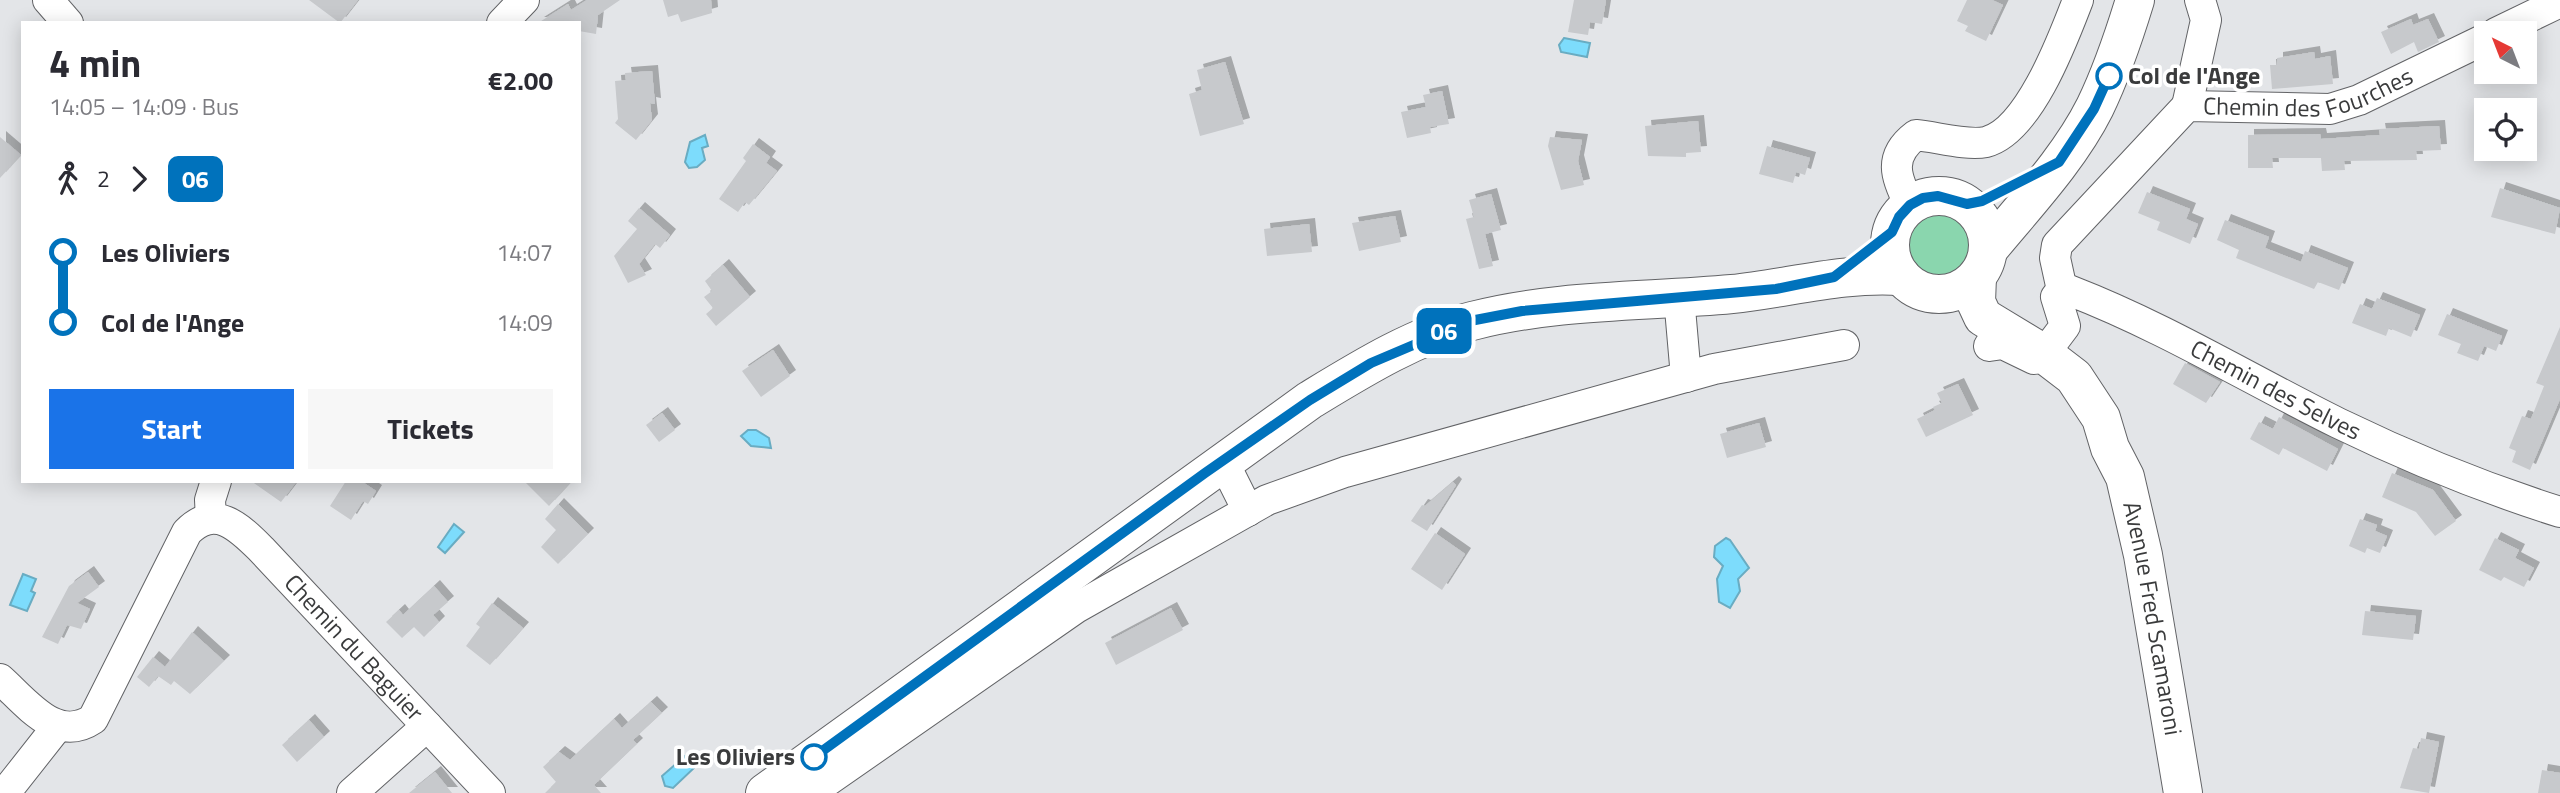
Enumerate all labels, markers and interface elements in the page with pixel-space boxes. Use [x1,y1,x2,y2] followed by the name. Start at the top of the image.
[2474,21,2538,84] north arrow
[2474,21,2537,161] map controls
[49,34,141,92] text: 4 min
[2128,57,2260,93] place label: Col de l'Ange
[2203,58,2419,126] street label: Chemin des Fourches
[488,61,553,100] text: €2.00
[2096,63,2122,89] marker: Col de l'Ange
[49,89,239,124] text: 14:05 – 14:09 · Bus
[2474,98,2537,161] button: locate
[49,160,87,198] icon: walk
[120,160,158,198] icon: forward
[97,161,110,196] text: 2
[182,161,209,197] text: 06
[101,233,230,272] text: Les Oliviers
[496,235,553,270] text: 14:07
[101,303,244,342] text: Col de l'Ange
[496,305,553,340] text: 14:09
[1412,308,1476,354] line badge: 06
[1431,313,1457,349] text: 06
[2184,330,2368,449] street label: Chemin des Selves
[49,389,294,469] button: Start
[308,389,553,469] button: Tickets
[2114,498,2192,738] street label: Avenue Fred Scamaroni
[276,566,433,729] street label: Chemin du Baguier
[676,738,795,774] place label: Les Oliviers
[801,744,827,770] marker: Les Oliviers

